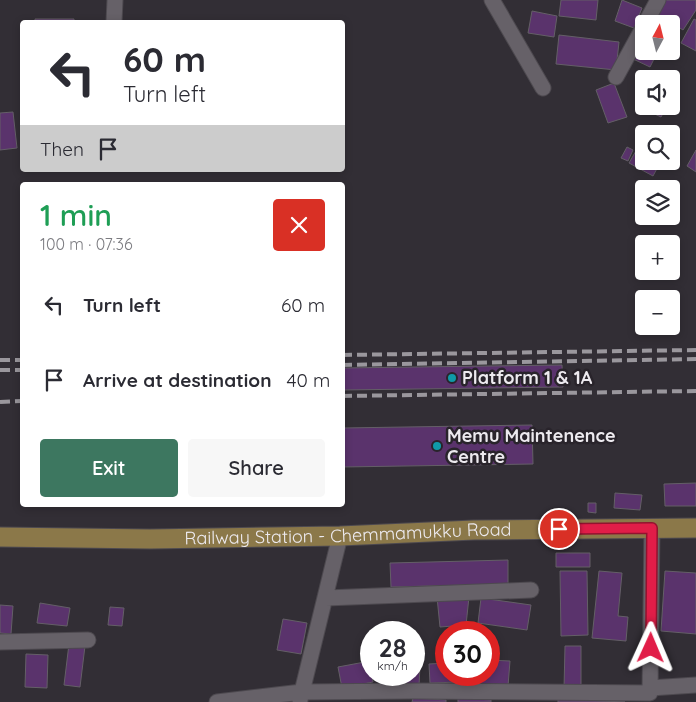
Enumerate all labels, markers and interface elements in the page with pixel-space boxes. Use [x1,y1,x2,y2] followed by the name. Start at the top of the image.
[635,15,680,60] north arrow
[635,15,680,335] map controls
[123,37,206,81] text: 60 m
[40,40,105,105] icon: left
[635,70,680,115] button: sound
[123,80,206,108] text: Turn left
[635,125,680,170] button: search
[94,135,122,163] icon: arrive
[40,137,84,161] text: Then
[635,180,680,225] button: layers
[40,196,112,234] text: 1 min
[273,199,325,251] button: close
[40,234,133,254] text: 100 m · 07:36
[635,235,680,280] button: +
[635,290,680,335] button: −
[40,291,68,319] icon: left
[83,293,161,317] text: Turn left
[281,293,325,317] text: 60 m
[40,366,68,394] icon: arrive
[462,366,593,389] place label: Platform 1 & 1A
[83,368,272,392] text: Arrive at destination
[287,368,330,392] text: 40 m
[446,372,458,384] marker: Platform 1 & 1A
[447,424,616,468] place label: Memu Maintenence Centre
[40,439,178,497] button: Exit
[188,439,325,497] button: Share
[431,440,443,452] marker: Memu Maintenence Centre
[538,508,580,550] pin
[545,515,573,543] icon: arrive
[184,518,512,549] street label: Railway Station - Chemmamukku Road
[435,621,500,686] speed limit sign: 30
[624,621,676,673] position arrow
[379,632,406,663] text: 28
[377,658,408,673] text: km/h

